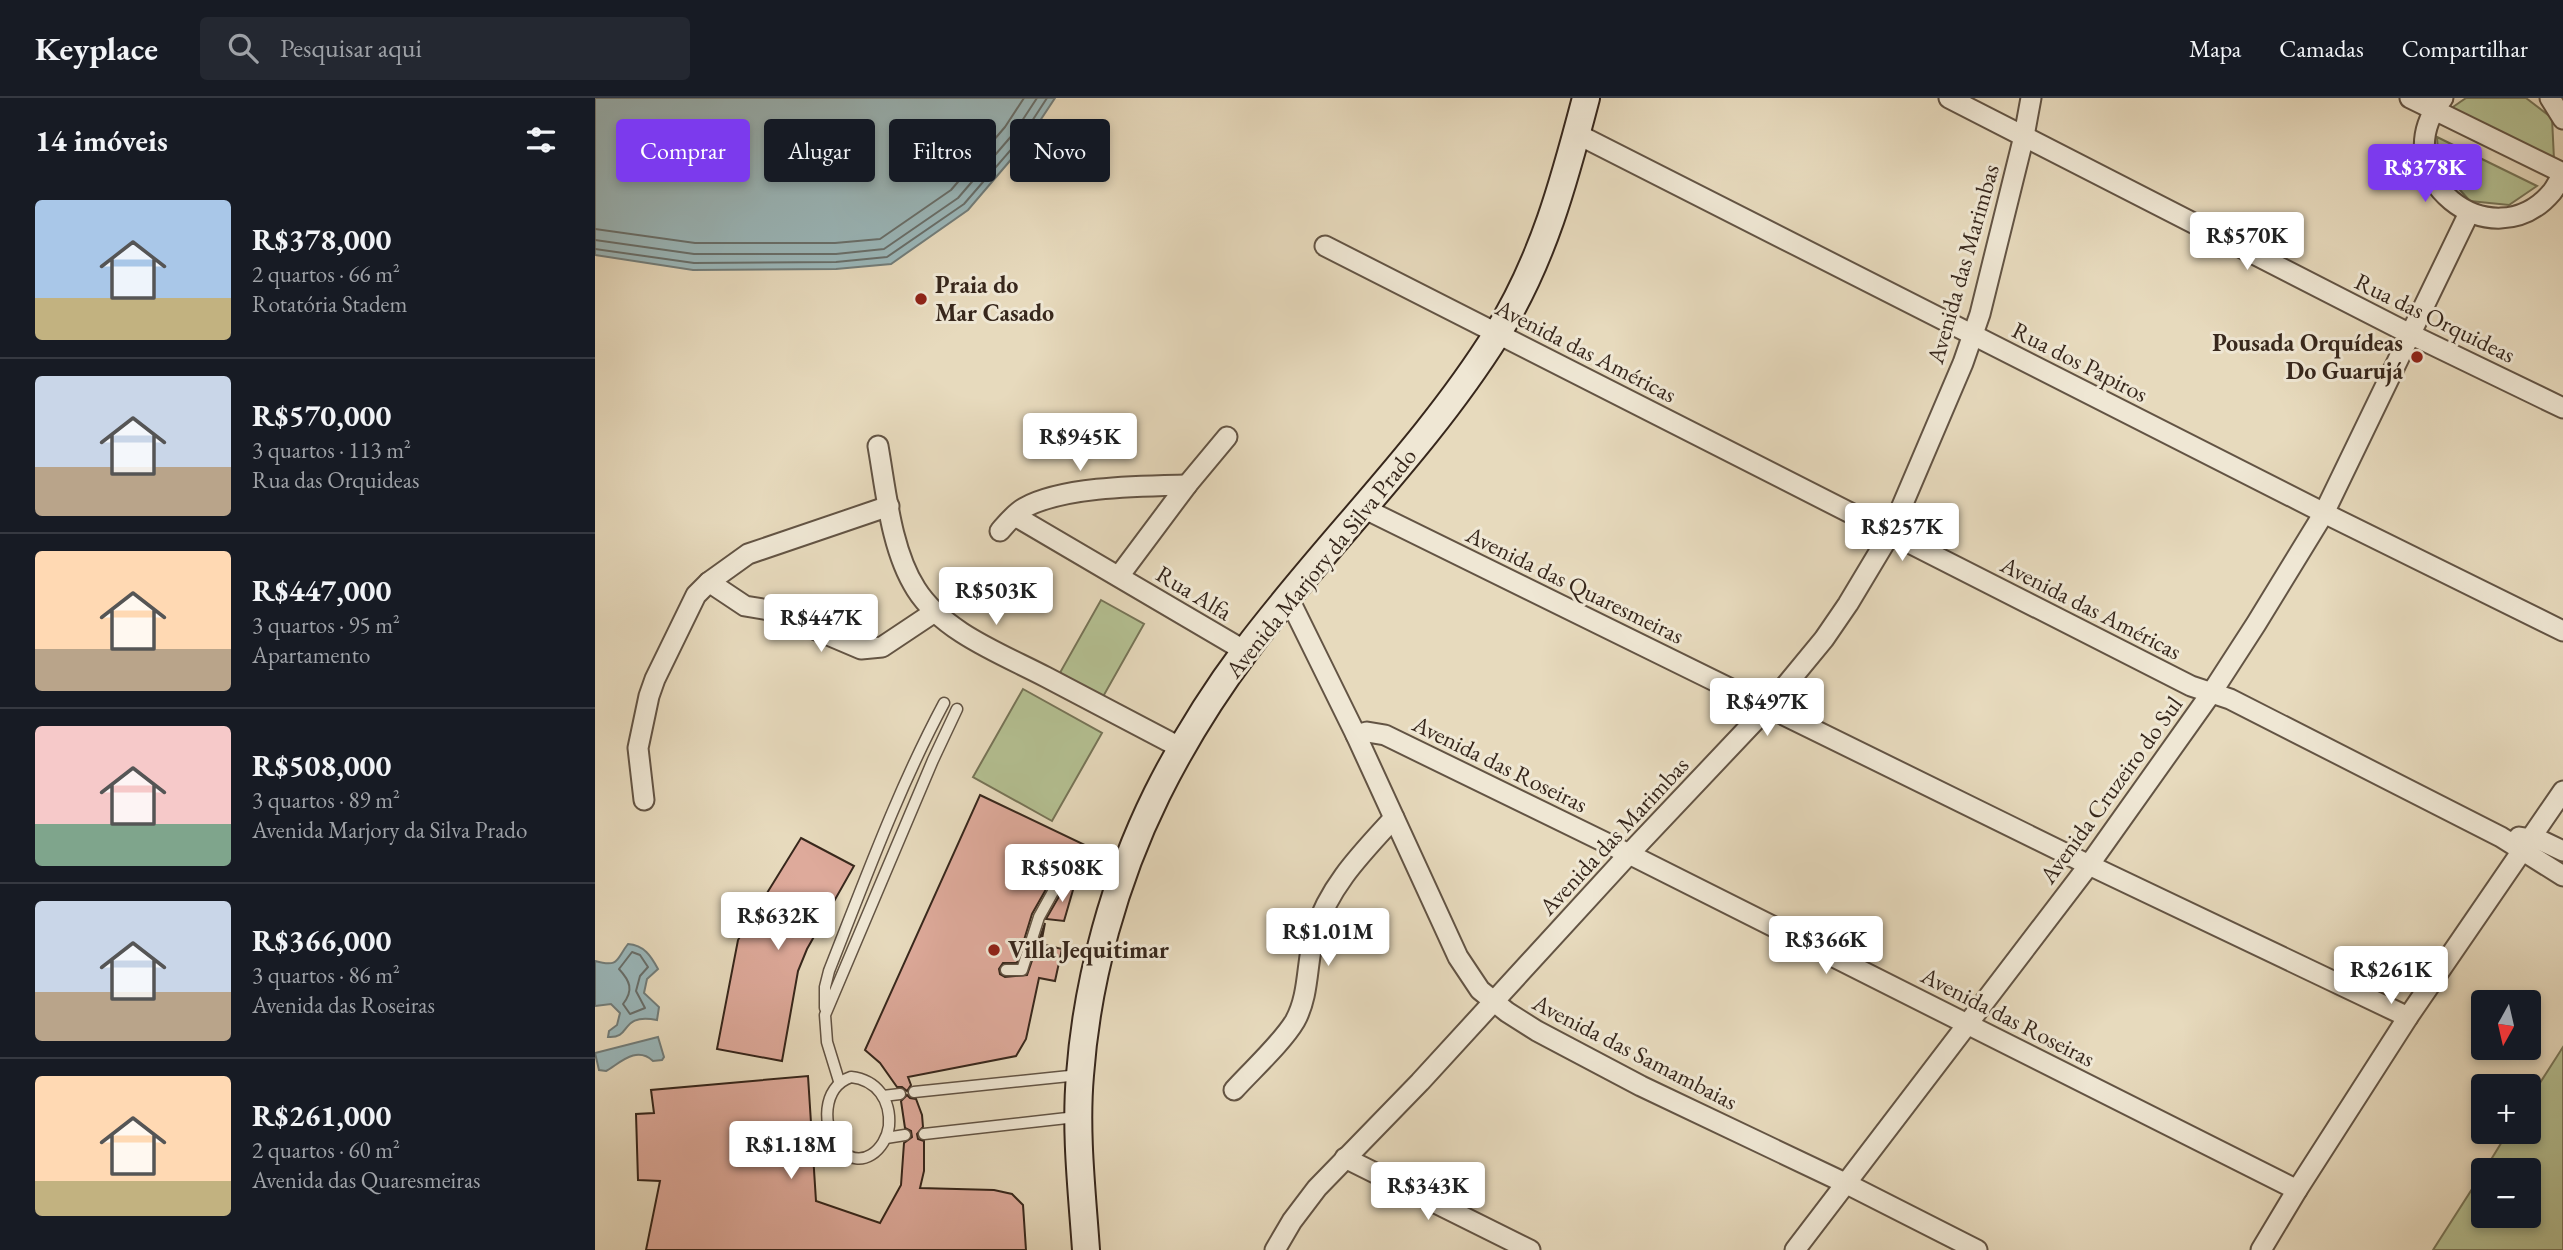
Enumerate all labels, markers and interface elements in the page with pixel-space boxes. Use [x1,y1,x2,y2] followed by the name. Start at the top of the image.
[200,17,690,80] search box
[35,27,158,70] text: Keyplace
[224,29,262,67] icon: search
[280,31,422,65] text: Pesquisar aqui
[2189,33,2241,64] text: Mapa
[2279,33,2364,64] text: Camadas
[2402,33,2528,64] text: Compartilhar
[616,119,750,182] chip: Comprar
[764,119,875,182] chip: Alugar
[889,119,996,182] chip: Filtros
[1010,119,1110,182] chip: Novo
[35,121,168,160] text: 14 imóveis
[522,121,560,159] icon: filters
[2368,144,2482,204] pin: R$378K
[2384,152,2466,182] text: R$378K
[1919,161,2006,368] street label: Avenida das Marimbas
[2190,212,2304,272] pin: R$570K
[252,220,391,259] text: R$378,000
[2206,220,2288,250] text: R$570K
[91,228,175,312] icon: home
[252,259,400,289] text: 2 quartos · 66 m²
[2350,265,2520,370] street label: Rua das Orquideas
[935,269,1054,328] place label: Praia do Mar Casado
[252,289,407,319] text: Rotatória Stadem
[913,291,929,307] marker: Praia do Mar Casado
[1490,291,1682,409] street label: Avenida das Américas
[2007,314,2153,409] street label: Rua dos Papiros
[2212,327,2403,387] place label: Pousada Orquídeas Do Guarujá
[2409,349,2425,365] marker: Pousada Orquídeas Do Guarujá
[252,396,391,435] text: R$570,000
[91,404,175,488] icon: home
[1023,414,1137,473] pin: R$945K
[1039,421,1121,451] text: R$945K
[252,435,411,465] text: 3 quartos · 113 m²
[1218,441,1423,685] street label: Avenida Marjory da Silva Prado
[252,465,419,495] text: Rua das Orquideas
[1845,504,1959,563] pin: R$257K
[1861,511,1943,541] text: R$257K
[1460,518,1689,651] street label: Avenida das Quaresmeiras
[1995,548,2187,666] street label: Avenida das Américas
[1151,558,1238,627] street label: Rua Alfa
[939,568,1053,627] pin: R$503K
[252,571,391,610] text: R$447,000
[955,575,1037,605] text: R$503K
[91,579,175,663] icon: home
[764,594,878,654] pin: R$447K
[780,602,862,632] text: R$447K
[252,610,400,640] text: 3 quartos · 95 m²
[252,640,370,670] text: Apartamento
[1710,678,1824,738] pin: R$497K
[1726,686,1808,716] text: R$497K
[2032,690,2189,890] street label: Avenida Cruzeiro do Sul
[1407,707,1593,819] street label: Avenida das Roseiras
[252,746,391,785] text: R$508,000
[1531,750,1695,922] street label: Avenida das Marimbas
[91,754,175,838] icon: home
[252,785,400,815] text: 3 quartos · 89 m²
[252,815,527,845] text: Avenida Marjory da Silva Prado
[1005,844,1119,904] pin: R$508K
[1021,852,1103,882] text: R$508K
[721,892,835,952] pin: R$632K
[737,900,819,930] text: R$632K
[1263,908,1393,968] pin: R$1.01M
[1282,916,1374,946] text: R$1.01M
[1769,916,1883,976] pin: R$366K
[252,921,391,960] text: R$366,000
[1785,924,1867,954] text: R$366K
[91,929,175,1013] icon: home
[1008,934,1169,966] place label: Villa Jequitimar
[986,942,1002,958] marker: Villa Jequitimar
[2334,946,2448,1006] pin: R$261K
[2350,954,2432,984] text: R$261K
[1915,959,2100,1074] street label: Avenida das Roseiras
[252,960,400,990] text: 3 quartos · 86 m²
[1527,986,1743,1117] street label: Avenida das Samambaias
[252,990,435,1020] text: Avenida das Roseiras
[2471,990,2541,1060] north arrow
[2471,990,2541,1228] map controls
[2471,1074,2541,1144] button: +
[252,1096,391,1135] text: R$261,000
[91,1104,175,1188] icon: home
[726,1122,856,1181] pin: R$1.18M
[745,1129,837,1159] text: R$1.18M
[252,1135,400,1165] text: 2 quartos · 60 m²
[2471,1158,2541,1228] button: −
[1371,1162,1485,1222] pin: R$343K
[252,1165,481,1195] text: Avenida das Quaresmeiras
[1387,1170,1469,1200] text: R$343K

